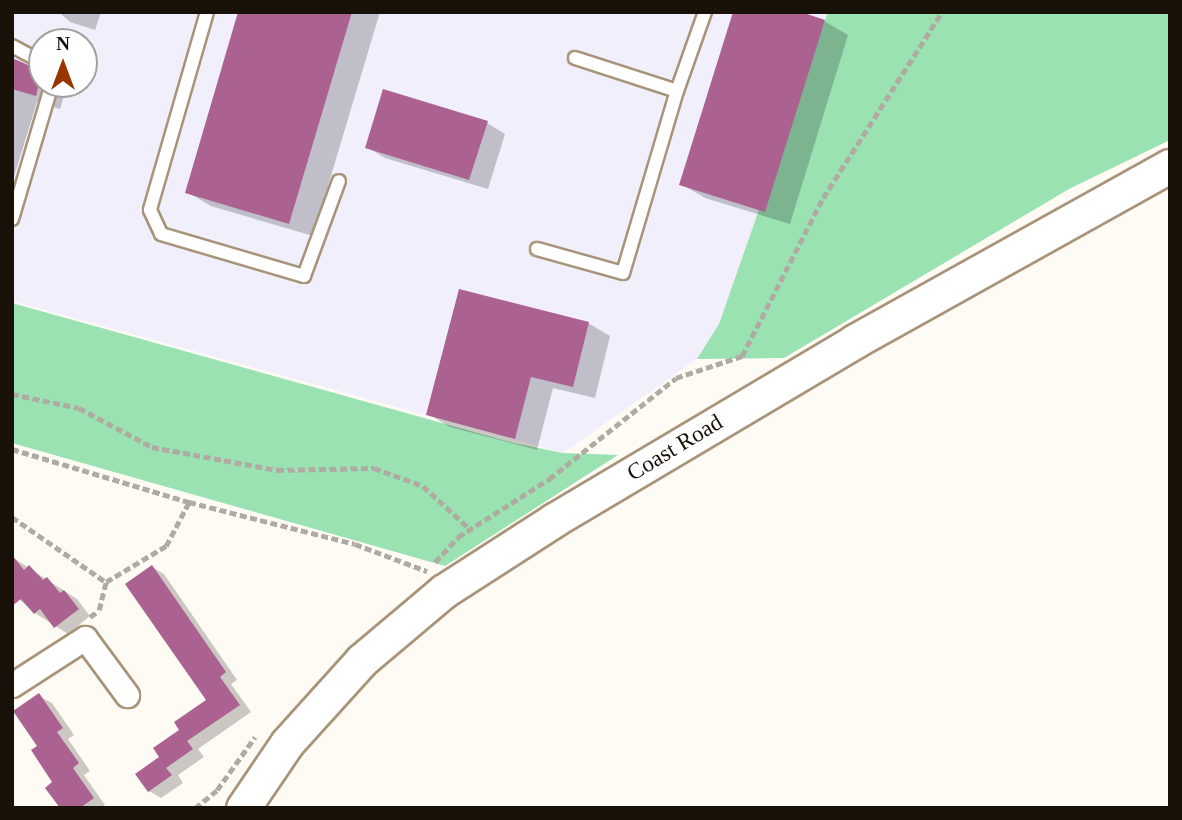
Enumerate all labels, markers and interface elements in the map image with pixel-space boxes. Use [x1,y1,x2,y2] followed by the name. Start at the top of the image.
[28,28,98,98] north arrow
[56,33,70,54] text: N
[622,409,728,487] street label: Coast Road

